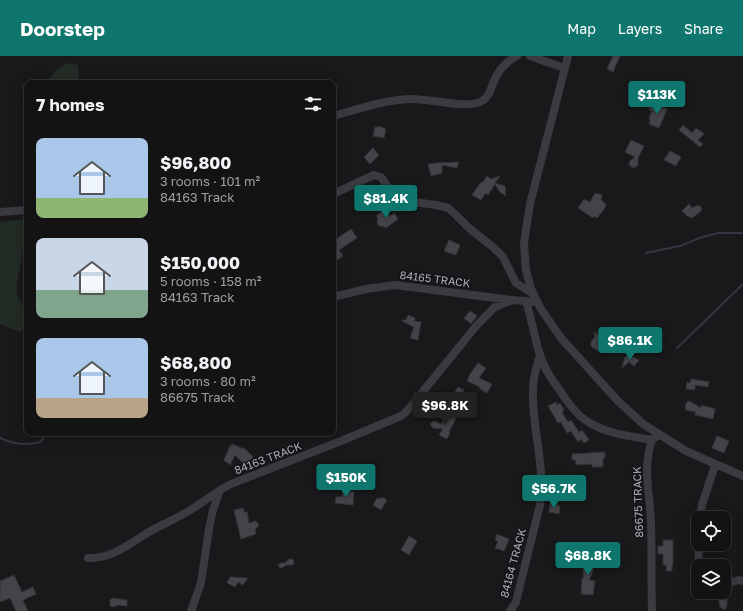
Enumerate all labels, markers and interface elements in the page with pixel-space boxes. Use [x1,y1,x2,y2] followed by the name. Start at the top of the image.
[20,17,105,40] text: Doorstep
[567,20,596,37] text: Map
[618,20,662,37] text: Layers
[684,20,723,37] text: Share
[629,81,685,115] pin: $113K
[637,86,677,102] text: $113K
[302,93,324,115] icon: filters
[36,94,104,115] text: 7 homes
[160,152,231,173] text: $96,800
[68,154,116,202] icon: home
[160,173,260,189] text: 3 rooms · 101 m²
[353,185,419,219] pin: $81.4K
[160,189,235,205] text: 84163 Track
[363,190,409,206] text: $81.4K
[160,252,240,273] text: $150,000
[68,254,116,302] icon: home
[399,268,472,289] street label: 84165 TRACK
[160,273,261,289] text: 5 rooms · 158 m²
[160,289,235,305] text: 84163 Track
[597,327,663,361] pin: $86.1K
[607,332,653,348] text: $86.1K
[160,352,232,373] text: $68,800
[68,354,116,402] icon: home
[160,373,256,389] text: 3 rooms · 80 m²
[160,389,235,405] text: 86675 Track
[412,392,478,426] pin: $96.8K
[421,397,469,413] text: $96.8K
[232,439,304,476] street label: 84163 TRACK
[318,464,374,498] pin: $150K
[630,466,645,538] street label: 86675 TRACK
[325,469,367,485] text: $150K
[521,475,587,509] pin: $56.7K
[531,480,577,496] text: $56.7K
[691,511,731,599] map controls
[691,511,731,551] button: locate
[497,526,528,599] street label: 84164 TRACK
[555,542,621,576] pin: $68.8K
[564,547,612,563] text: $68.8K
[691,559,731,599] button: layers

